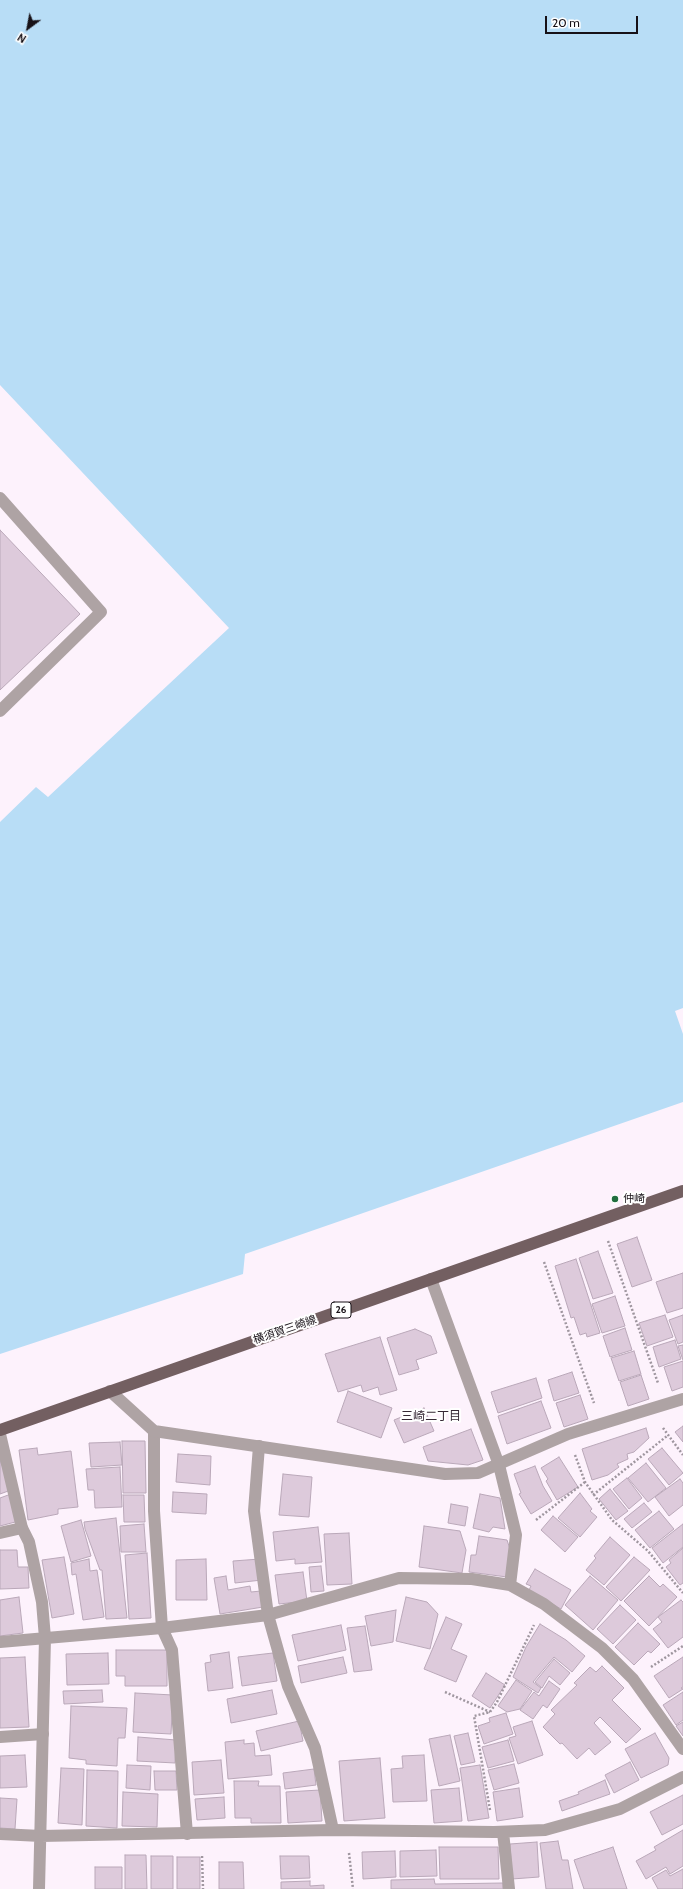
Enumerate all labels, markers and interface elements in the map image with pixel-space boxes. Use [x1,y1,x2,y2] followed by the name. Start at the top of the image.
[8,8,48,48] north arrow
[547,8,640,34] scale bar
[552,15,580,30] text: 20 m
[15,30,29,46] text: N
[623,1192,645,1206] place label: 仲崎
[610,1194,620,1204] marker: 仲崎
[331,1302,351,1318] road number: 26
[252,1313,318,1347] street label: 横須賀三崎線
[401,1409,461,1423] district label: 三崎二丁目

